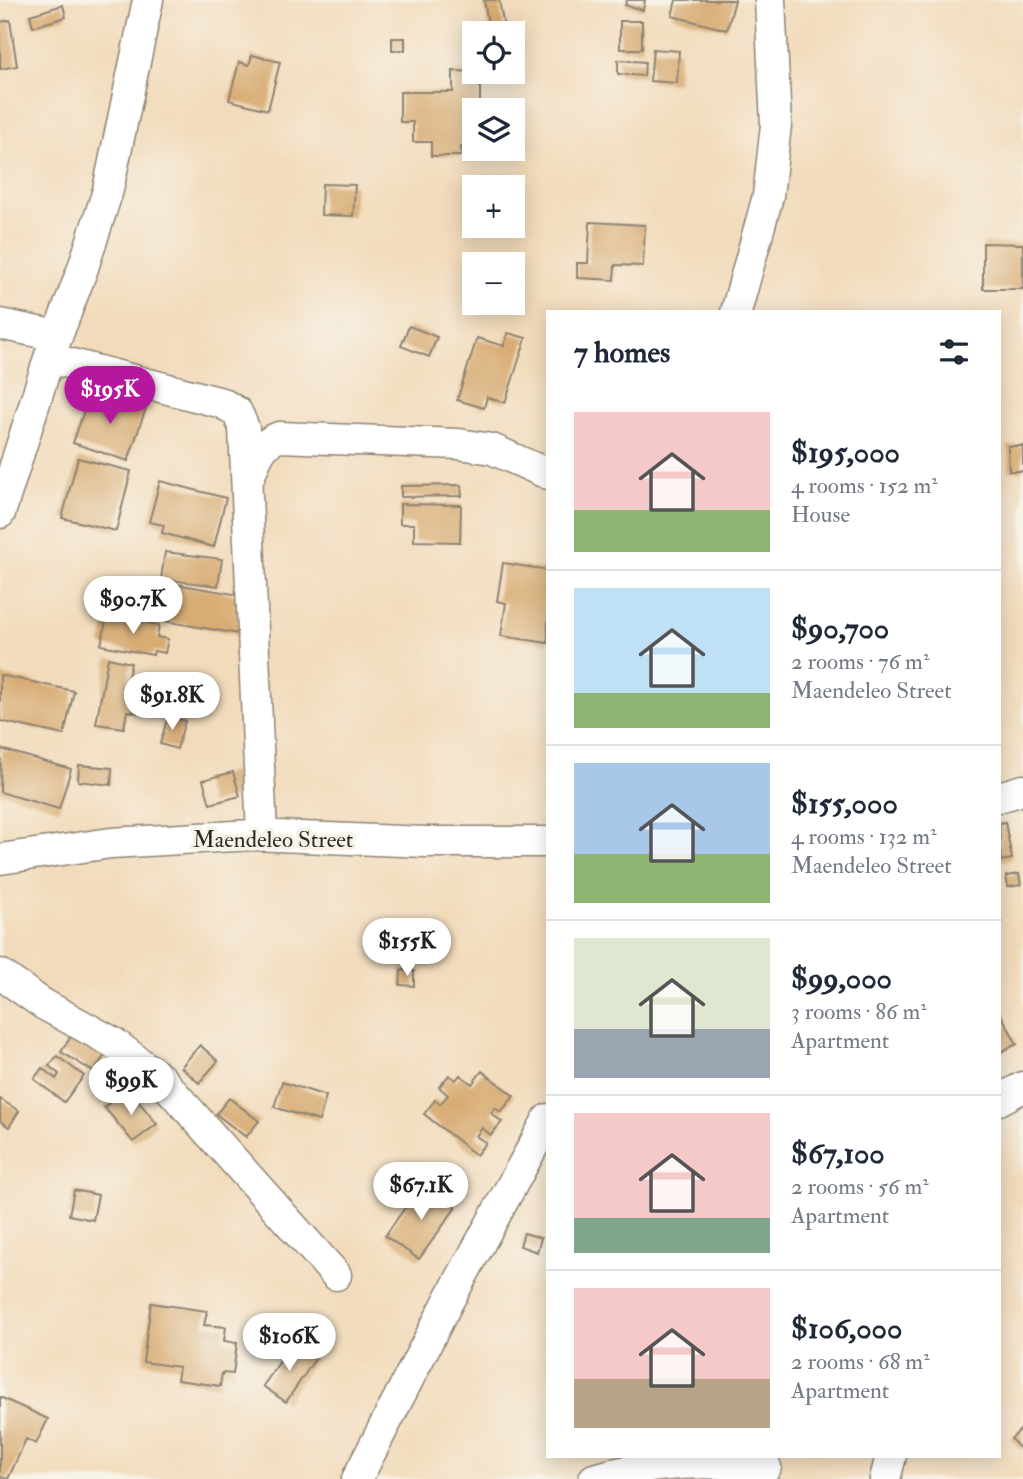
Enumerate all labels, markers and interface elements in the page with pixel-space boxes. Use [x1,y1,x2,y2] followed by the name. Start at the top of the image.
[462,21,525,315] map controls
[462,21,525,84] button: locate
[462,98,525,161] button: layers
[462,175,525,238] button: +
[462,252,525,315] button: −
[935,333,973,371] icon: filters
[574,334,670,371] text: 7 homes
[61,366,159,426] pin: $195K
[80,374,140,403] text: $195K
[791,434,900,471] text: $195,000
[630,440,714,524] icon: home
[791,471,938,500] text: 4 rooms · 152 m²
[791,500,850,529] text: House
[76,576,190,636] pin: $90.7K
[100,584,166,613] text: $90.7K
[791,610,889,647] text: $90,700
[630,616,714,700] icon: home
[791,647,929,676] text: 2 rooms · 76 m²
[115,672,229,732] pin: $91.8K
[791,676,952,705] text: Maendeleo Street
[140,680,204,709] text: $91.8K
[791,785,898,822] text: $155,000
[630,791,714,875] icon: home
[791,822,937,851] text: 4 rooms · 132 m²
[193,825,353,854] street label: Maendeleo Street
[791,851,952,880] text: Maendeleo Street
[358,918,456,978] pin: $155K
[378,926,436,955] text: $155K
[791,960,892,997] text: $99,000
[630,966,714,1050] icon: home
[791,997,927,1026] text: 3 rooms · 86 m²
[791,1026,889,1055] text: Apartment
[90,1058,172,1117] pin: $99K
[105,1065,157,1094] text: $99K
[791,1135,885,1172] text: $67,100
[630,1141,714,1225] icon: home
[364,1162,478,1222] pin: $67.1K
[389,1170,453,1199] text: $67.1K
[791,1172,929,1201] text: 2 rooms · 56 m²
[791,1201,889,1230] text: Apartment
[791,1310,902,1347] text: $106,000
[240,1314,338,1373] pin: $106K
[630,1316,714,1400] icon: home
[259,1321,319,1350] text: $106K
[791,1347,930,1376] text: 2 rooms · 68 m²
[791,1376,889,1405] text: Apartment

